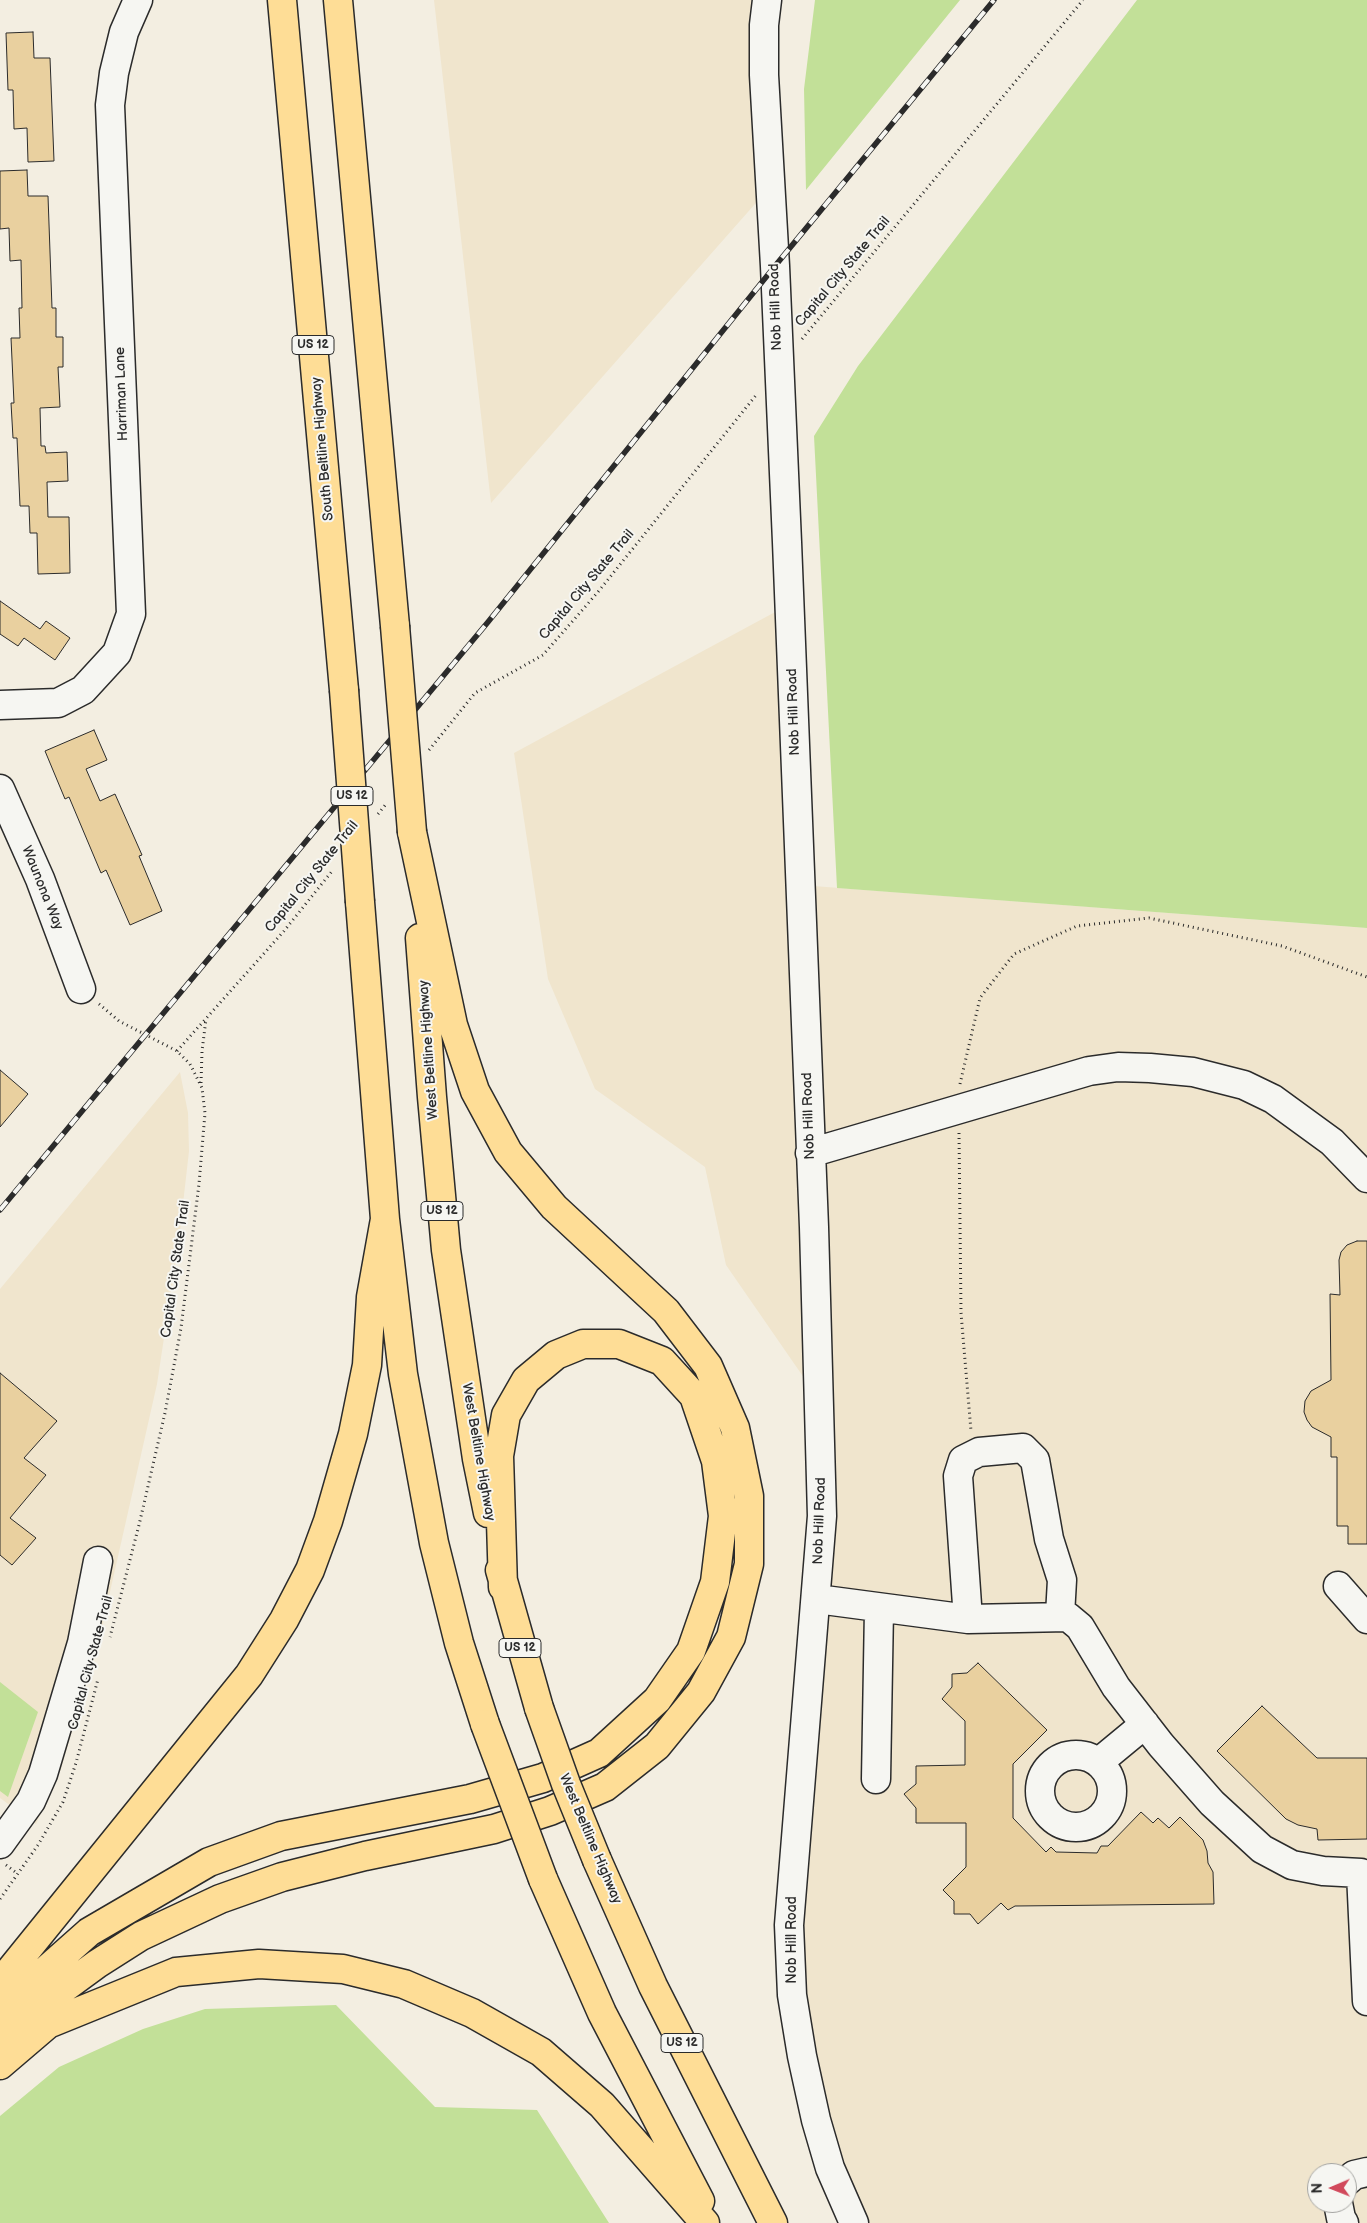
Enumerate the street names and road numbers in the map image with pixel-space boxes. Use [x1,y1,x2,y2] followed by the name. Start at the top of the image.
[792,213,894,331] street label: Capital City State Trail
[766,263,786,351] street label: Nob Hill Road
[292,336,334,354] road number: US 12
[112,346,132,442] street label: Harriman Lane
[308,376,338,522] street label: South Beltline Highway
[536,526,638,644] street label: Capital City State Trail
[784,668,804,756] street label: Nob Hill Road
[331,786,373,806] road number: US 12
[262,818,362,936] street label: Capital City State Trail
[17,843,67,933] street label: Waunona Way
[416,980,442,1120] street label: West Beltline Highway
[799,1072,819,1160] street label: Nob Hill Road
[158,1199,194,1339] street label: Capital City State Trail
[421,1202,463,1220] road number: US 12
[458,1382,498,1522] street label: West Beltline Highway
[810,1477,830,1565] street label: Nob Hill Road
[65,1594,117,1732] street label: Capital City State Trail
[499,1639,541,1658] road number: US 12
[555,1771,625,1907] street label: West Beltline Highway
[784,1896,800,1984] street label: Nob Hill Road
[661,2034,703,2052] road number: US 12

